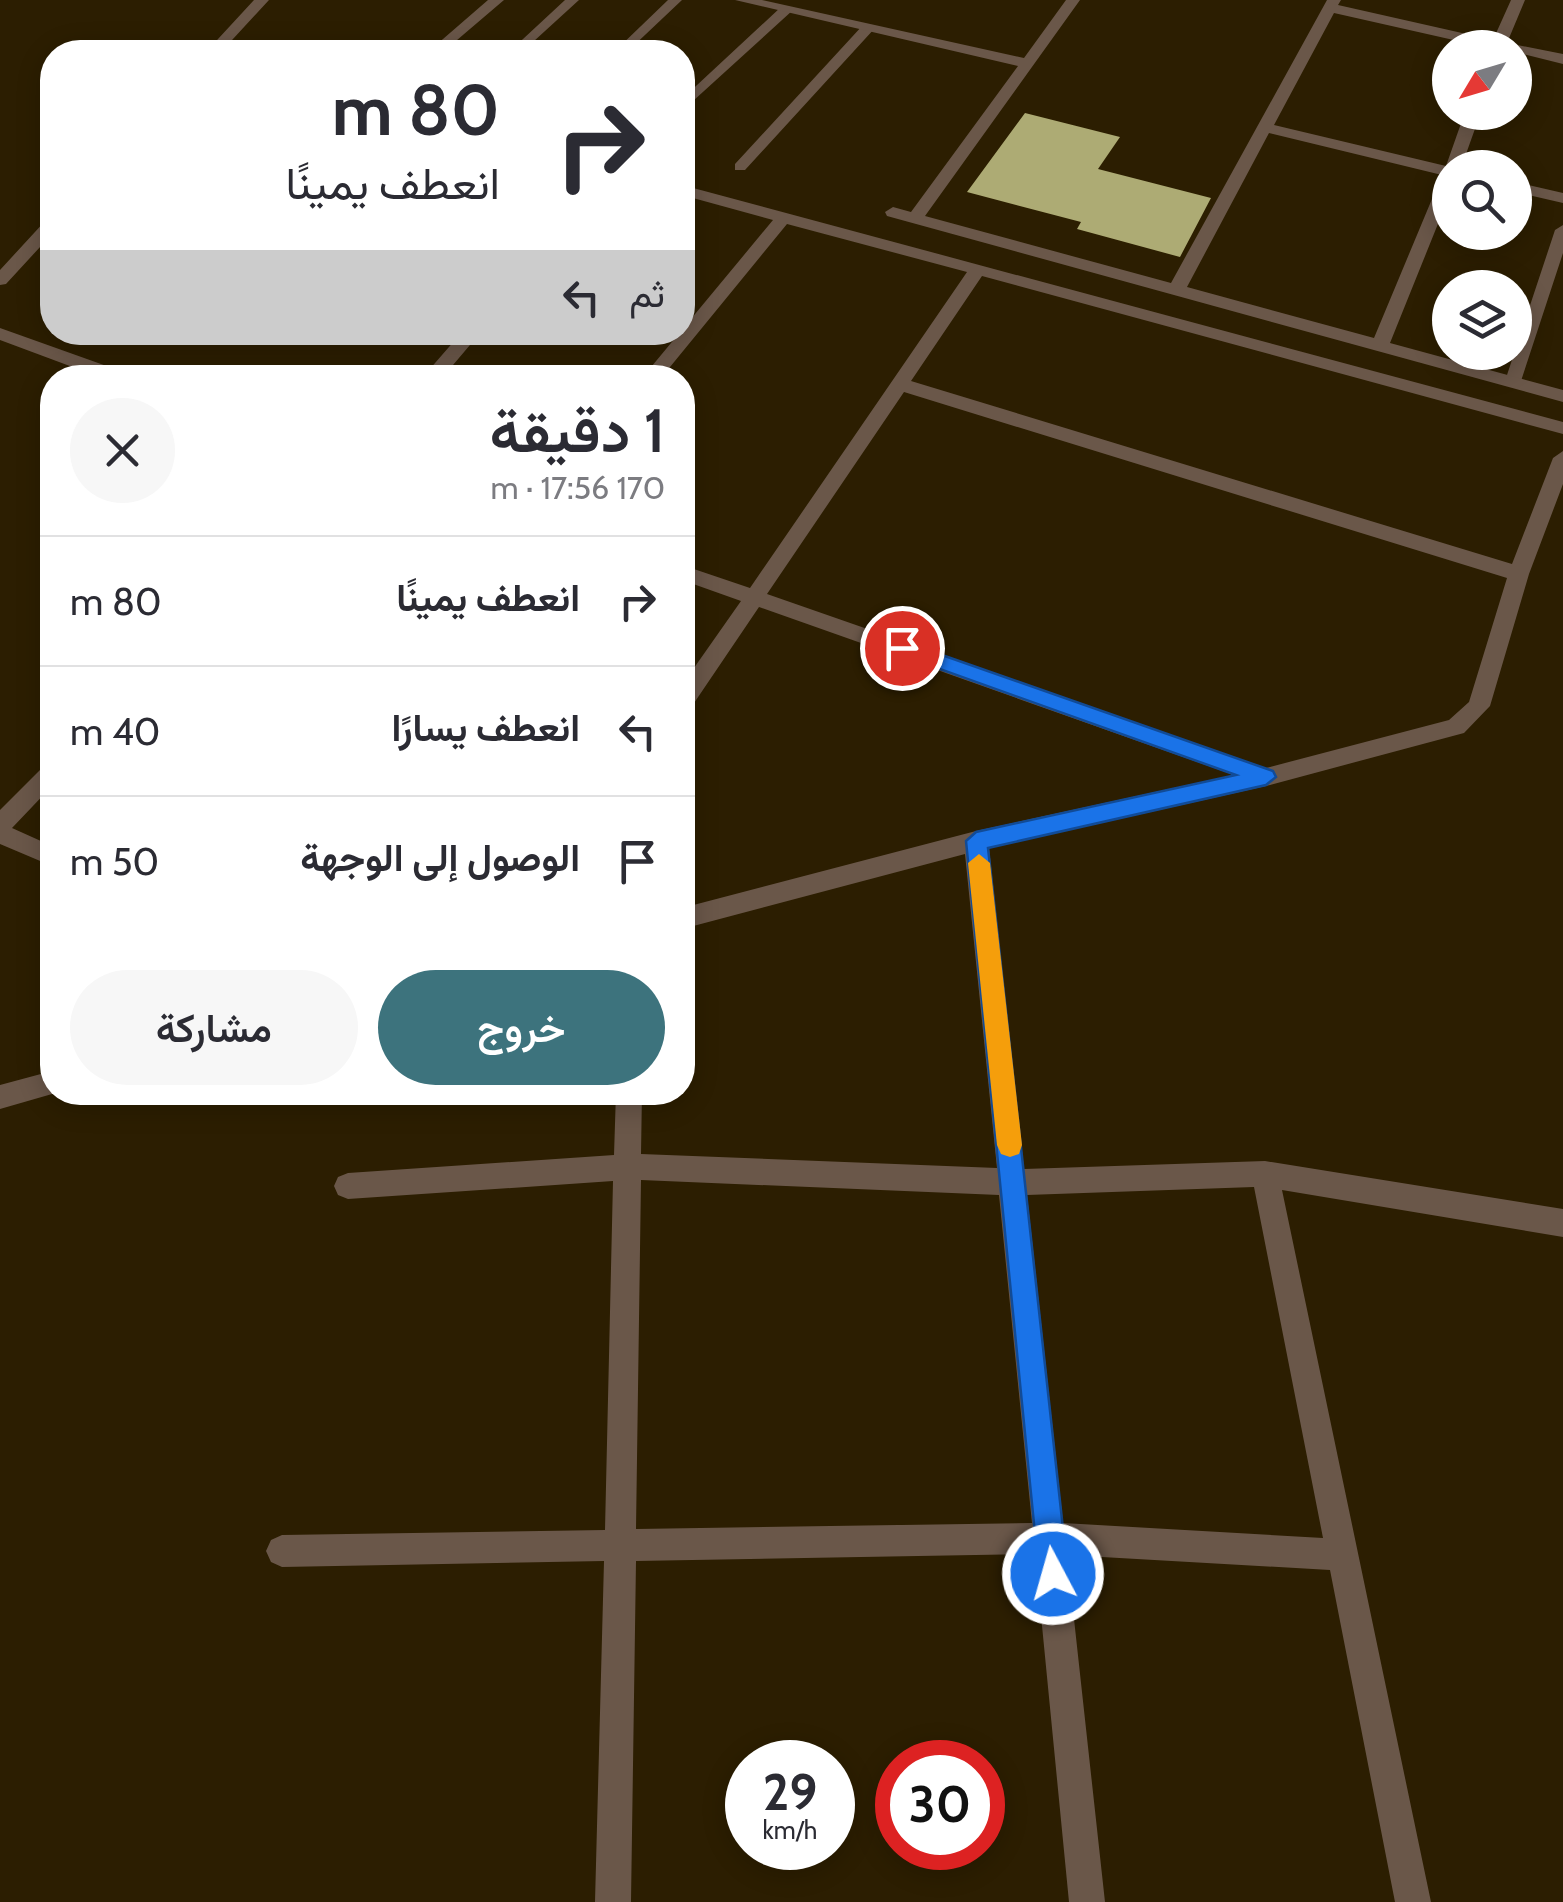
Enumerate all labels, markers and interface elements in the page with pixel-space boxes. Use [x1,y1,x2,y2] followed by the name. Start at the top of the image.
[1432,30,1532,130] north arrow
[1432,30,1532,370] map controls
[332,67,500,153] text: 80 m
[535,80,665,210] icon: right
[1432,150,1532,250] button: search
[286,156,500,210] text: انعطف يمينًا
[554,270,609,325] icon: left
[629,270,665,317] text: ثم
[1432,270,1532,370] button: layers
[489,394,665,467] text: 1 دقيقة
[70,398,175,503] button: close
[490,468,665,507] text: 170 m · 17:56
[396,574,580,621] text: انعطف يمينًا
[610,574,665,629] icon: right
[70,578,161,625] text: 80 m
[860,606,945,691] pin
[875,621,930,676] icon: arrive
[392,704,580,751] text: انعطف يسارًا
[610,704,665,759] icon: left
[70,708,160,755] text: 40 m
[300,834,580,881] text: الوصول إلى الوجهة
[610,834,665,889] icon: arrive
[70,838,159,885] text: 50 m
[70,970,358,1085] button: مشاركة
[378,970,665,1085] button: خروج
[1001,1522,1105,1626] position arrow
[875,1740,1005,1870] speed limit sign: 30
[763,1762,817,1823] text: 29
[763,1815,817,1845] text: km/h

